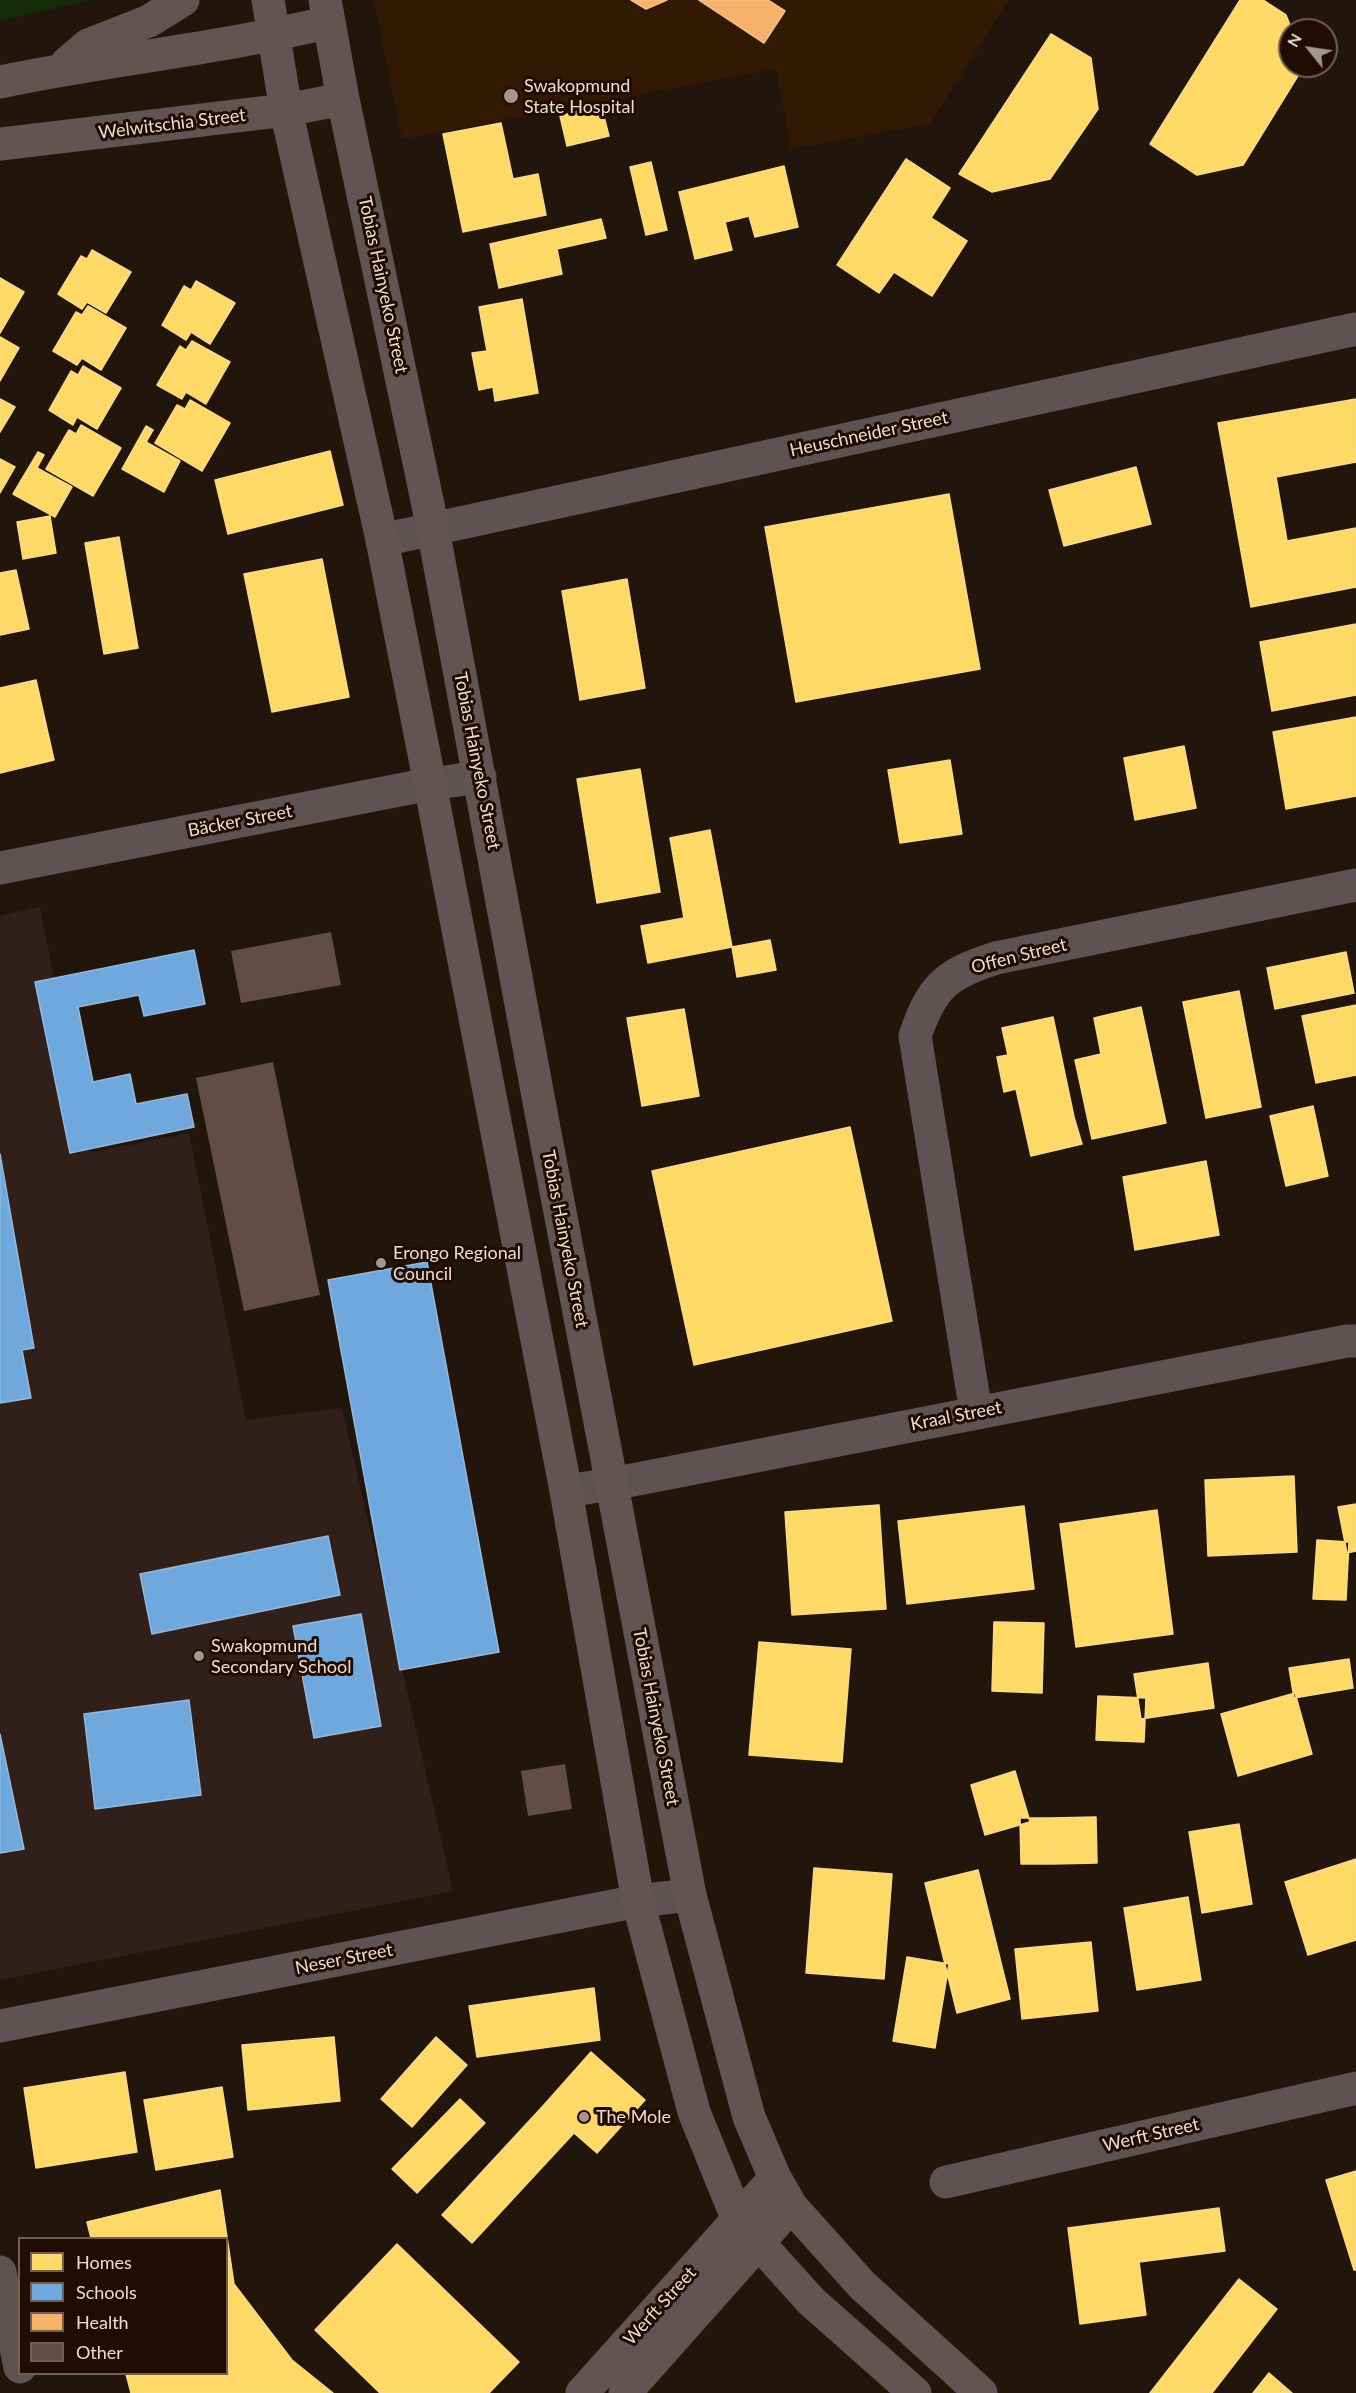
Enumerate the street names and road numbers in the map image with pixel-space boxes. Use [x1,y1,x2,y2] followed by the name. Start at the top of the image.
[97,104,247,144] street label: Welwitschia Street
[354,195,412,375] street label: Tobias Hainyeko Street
[788,407,950,461] street label: Heuschneider Street
[449,670,505,852] street label: Tobias Hainyeko Street
[186,800,294,842] street label: Bäcker Street
[969,934,1069,978] street label: Offen Street
[537,1148,593,1330] street label: Tobias Hainyeko Street
[909,1397,1003,1435] street label: Kraal Street
[628,1626,684,1808] street label: Tobias Hainyeko Street
[293,1939,395,1979] street label: Neser Street
[1101,2113,1201,2157] street label: Werft Street
[619,2262,701,2350] street label: Werft Street

